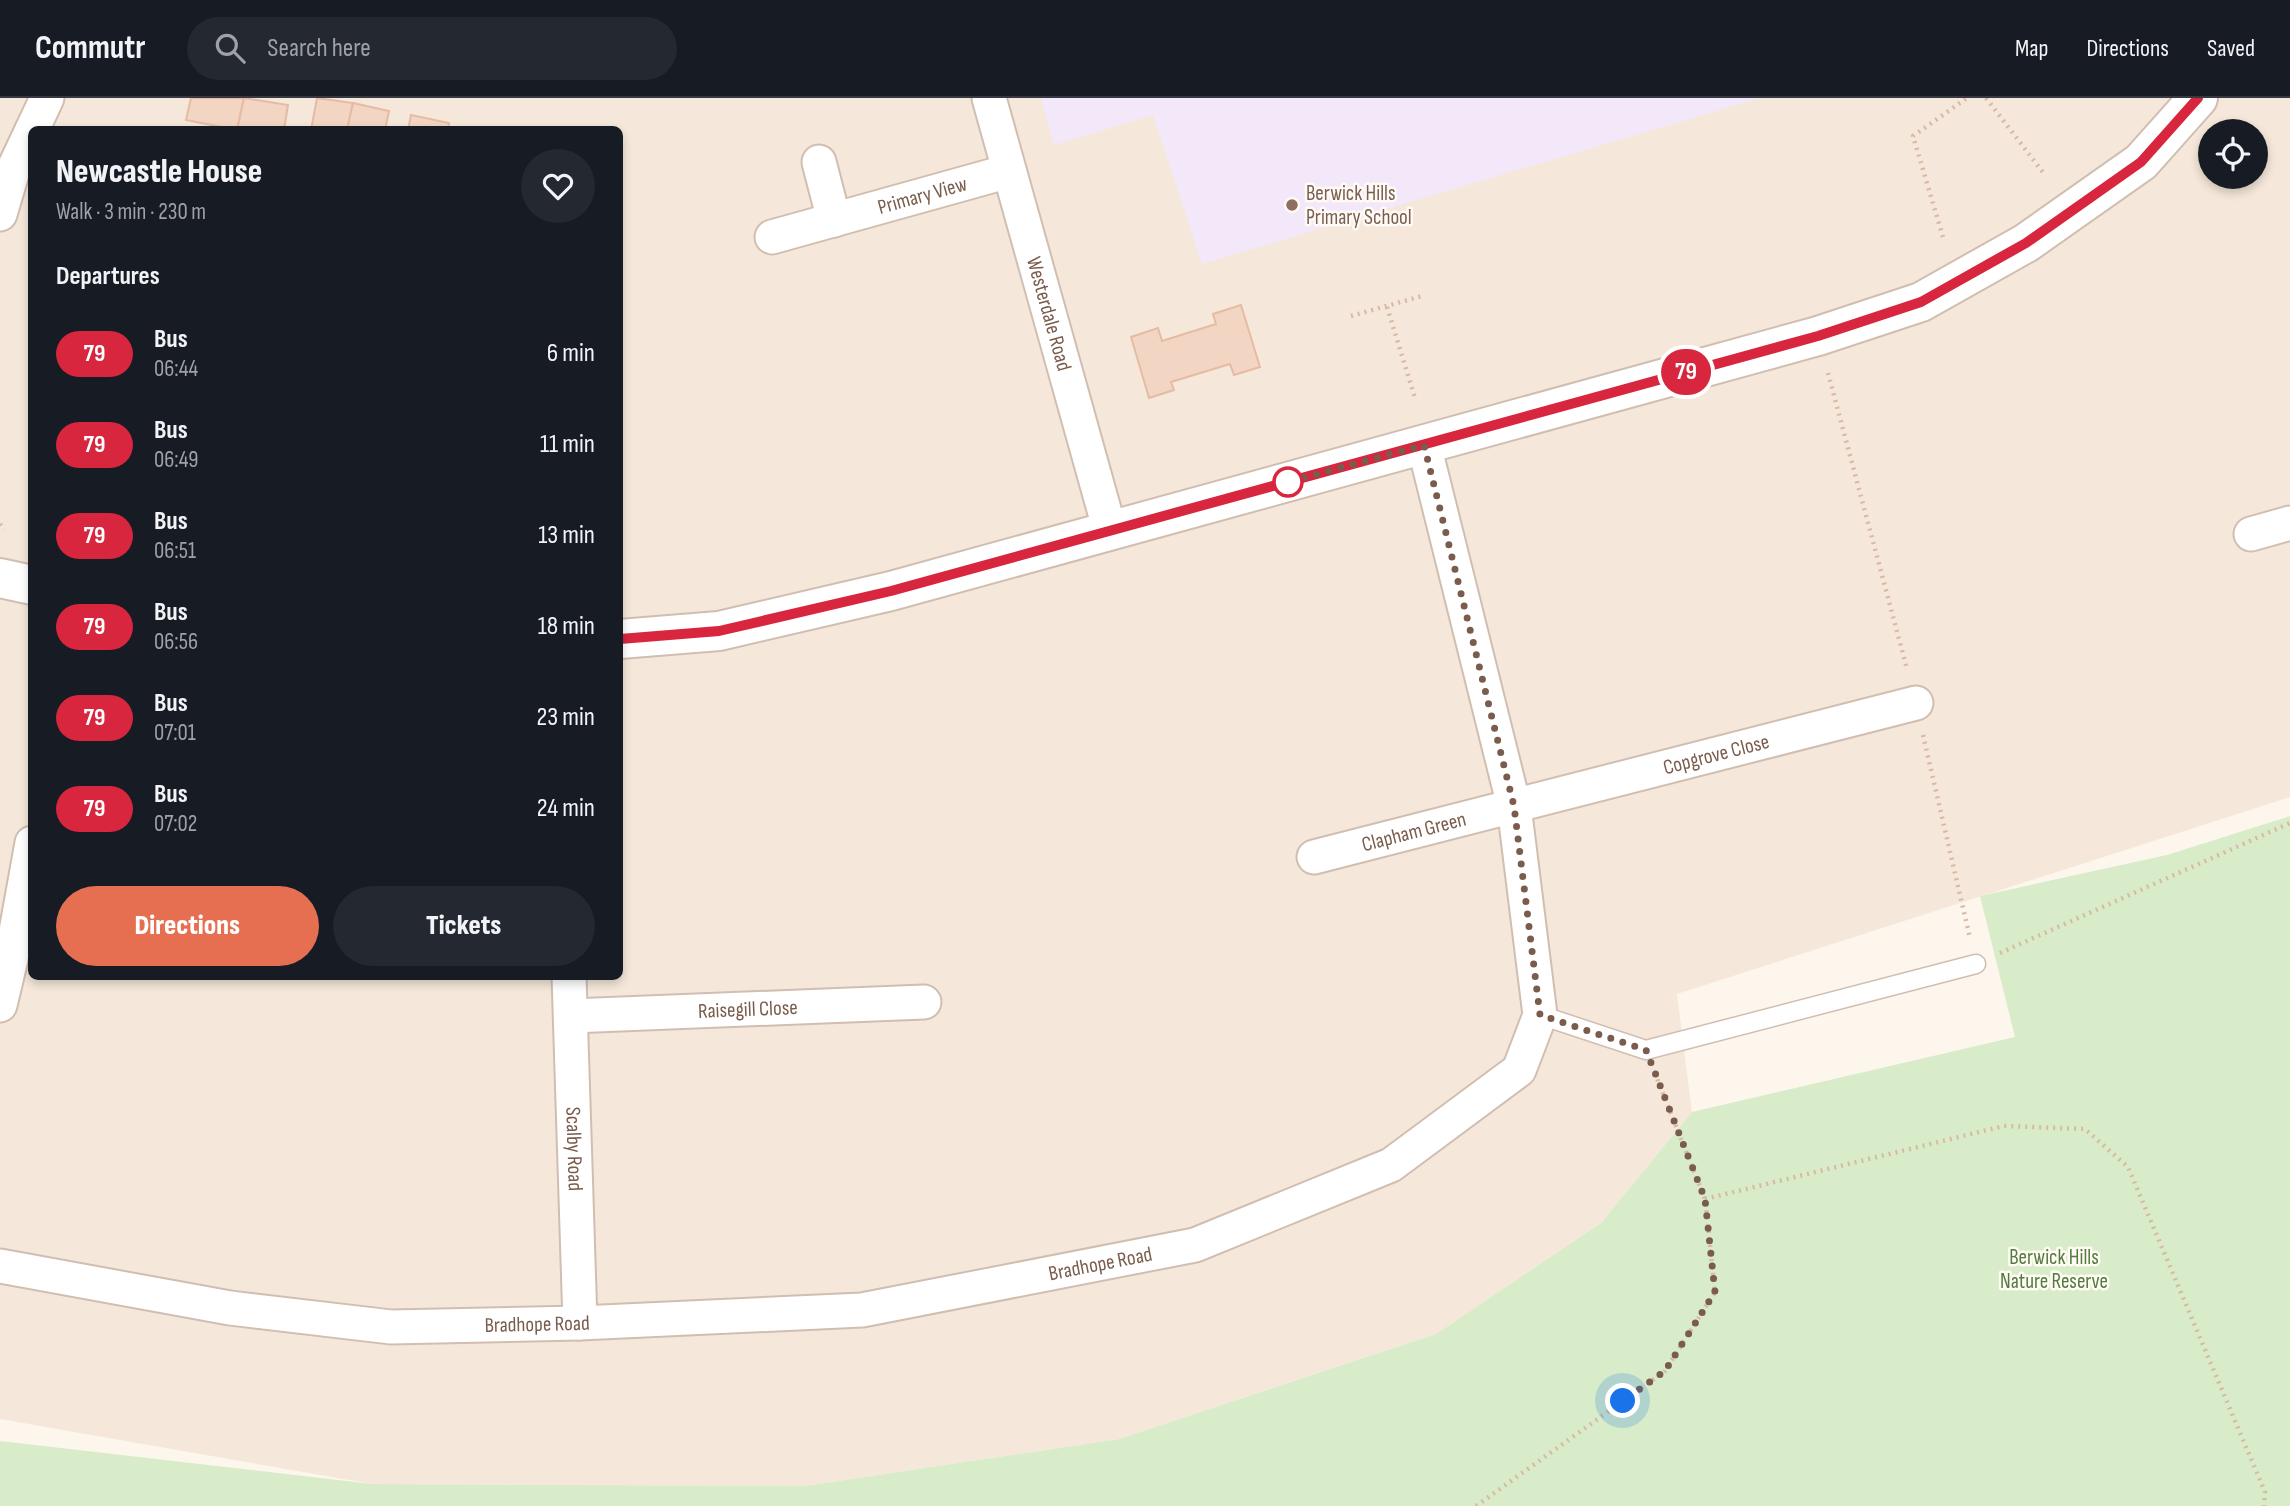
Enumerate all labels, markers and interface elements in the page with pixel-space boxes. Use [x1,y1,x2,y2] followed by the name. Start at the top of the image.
[187,17,677,80] search box
[35,28,145,68] text: Commutr
[211,29,249,67] icon: search
[267,33,371,64] text: Search here
[2015,34,2048,63] text: Map
[2086,34,2169,63] text: Directions
[2207,34,2255,63] text: Saved
[2198,119,2268,189] map controls
[2198,119,2268,189] button: locate
[521,149,595,223] button: heart
[56,152,262,192] text: Newcastle House
[875,171,970,219] street label: Primary View
[1306,181,1412,230] place label: Berwick Hills Primary School
[1284,197,1300,213] marker: Berwick Hills Primary School
[56,198,206,226] text: Walk · 3 min · 230 m
[1021,254,1077,374] street label: Westerdale Road
[56,261,160,292] text: Departures
[154,324,188,355] text: Bus
[547,338,595,369] text: 6 min
[84,339,105,368] text: 79
[1654,349,1718,395] line badge: 79
[154,355,198,383] text: 06:44
[1675,357,1697,386] text: 79
[154,415,188,446] text: Bus
[540,429,595,460] text: 11 min
[84,430,105,459] text: 79
[154,446,199,474] text: 06:49
[1273,467,1303,497] unlabelled marker
[154,506,188,537] text: Bus
[538,520,595,551] text: 13 min
[84,521,105,550] text: 79
[154,537,196,565] text: 06:51
[154,597,188,628] text: Bus
[538,611,595,642] text: 18 min
[84,612,105,641] text: 79
[154,628,198,656] text: 06:56
[154,688,188,719] text: Bus
[537,702,595,733] text: 23 min
[84,703,105,732] text: 79
[154,719,196,747] text: 07:01
[1660,729,1772,780] street label: Copgrove Close
[154,779,188,810] text: Bus
[537,793,595,824] text: 24 min
[84,794,105,823] text: 79
[1359,806,1469,857] street label: Clapham Green
[154,810,197,838] text: 07:02
[56,886,319,966] button: Directions
[333,886,595,966] button: Tickets
[698,995,798,1023] street label: Raisegill Close
[561,1106,588,1191] street label: Scalby Road
[1046,1241,1154,1286] street label: Bradhope Road
[2000,1245,2108,1294] park label: Berwick Hills Nature Reserve
[484,1310,590,1338] street label: Bradhope Road
[1605,1383,1640,1418] your location

